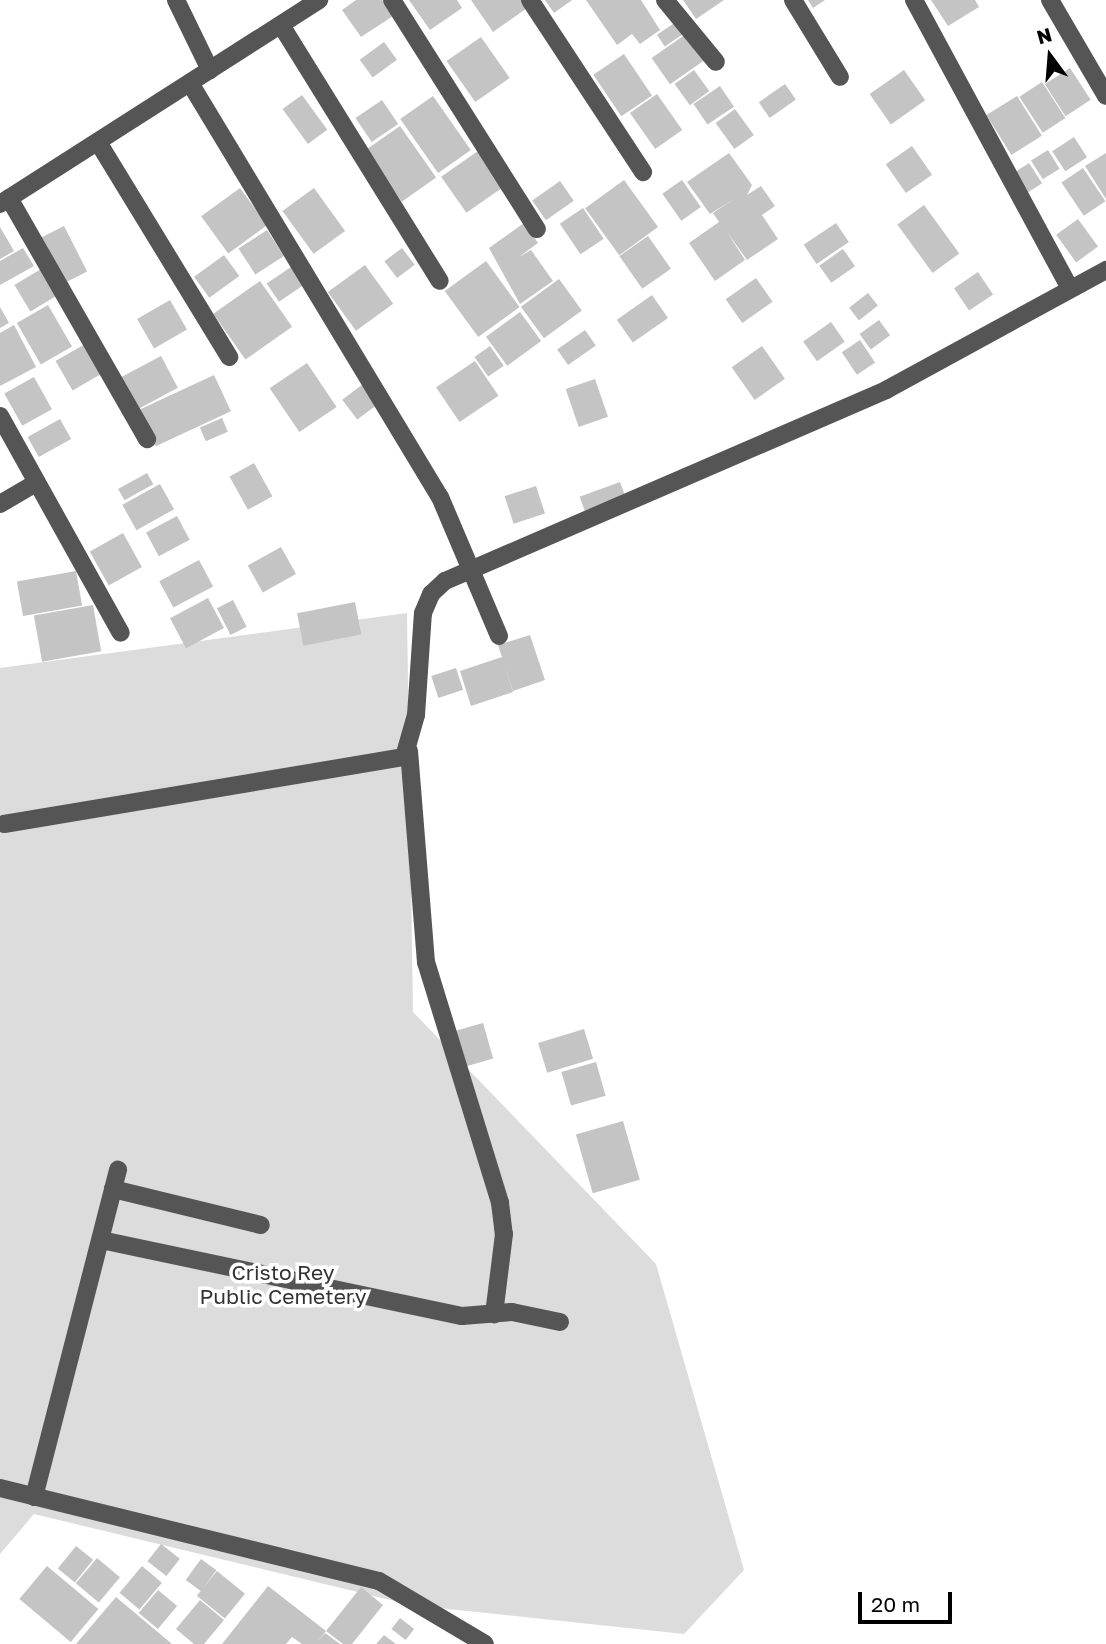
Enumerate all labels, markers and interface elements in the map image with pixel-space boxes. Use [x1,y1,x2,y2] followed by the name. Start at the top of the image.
[1015,21,1085,91] north arrow
[1034,22,1054,48] text: N
[200,1259,366,1309] park label: Cristo Rey Public Cemetery
[861,1578,956,1622] scale bar
[871,1591,920,1617] text: 20 m

